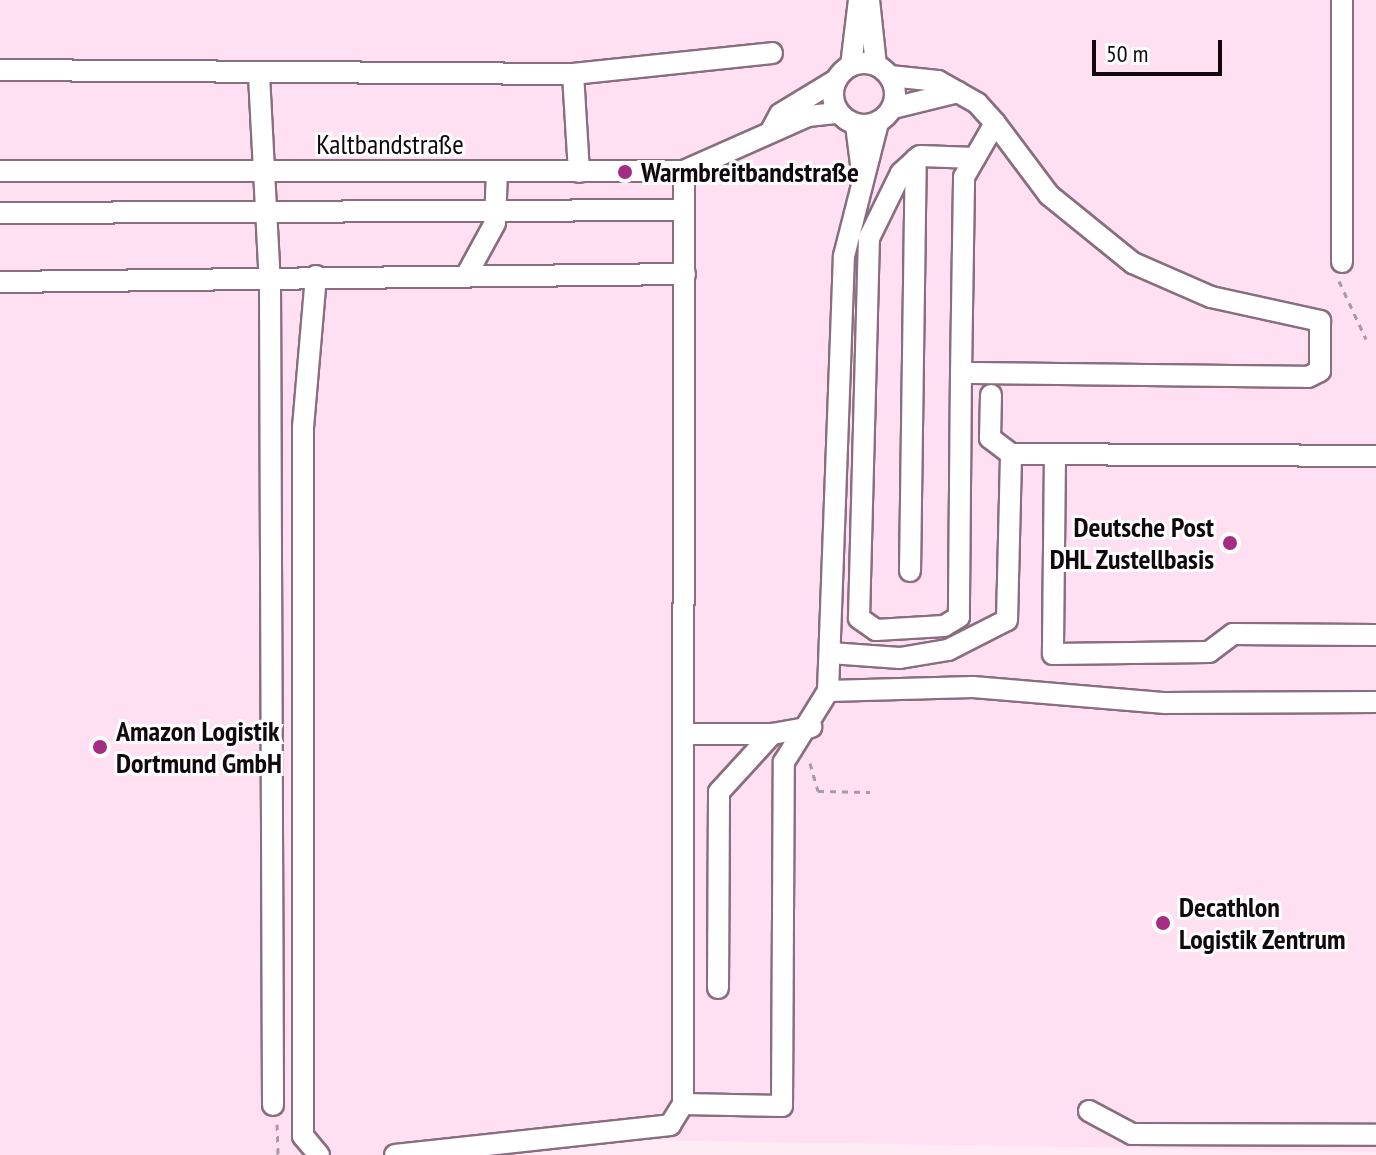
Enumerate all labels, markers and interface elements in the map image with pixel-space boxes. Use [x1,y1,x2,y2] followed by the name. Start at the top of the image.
[1096,24,1226,74] scale bar
[1106,38,1148,69] text: 50 m
[316,127,464,161] street label: Kaltbandstraße
[641,155,859,189] place label: Warmbreitbandstraße
[616,163,634,181] marker: Warmbreitbandstraße
[1048,510,1214,576] place label: Deutsche Post DHL Zustellbasis
[1221,534,1239,552] marker: Deutsche Post DHL Zustellbasis
[116,714,282,780] place label: Amazon Logistik Dortmund GmbH
[91,738,109,756] marker: Amazon Logistik Dortmund GmbH
[1179,890,1346,956] place label: Decathlon Logistik Zentrum
[1154,914,1172,932] marker: Decathlon Logistik Zentrum

